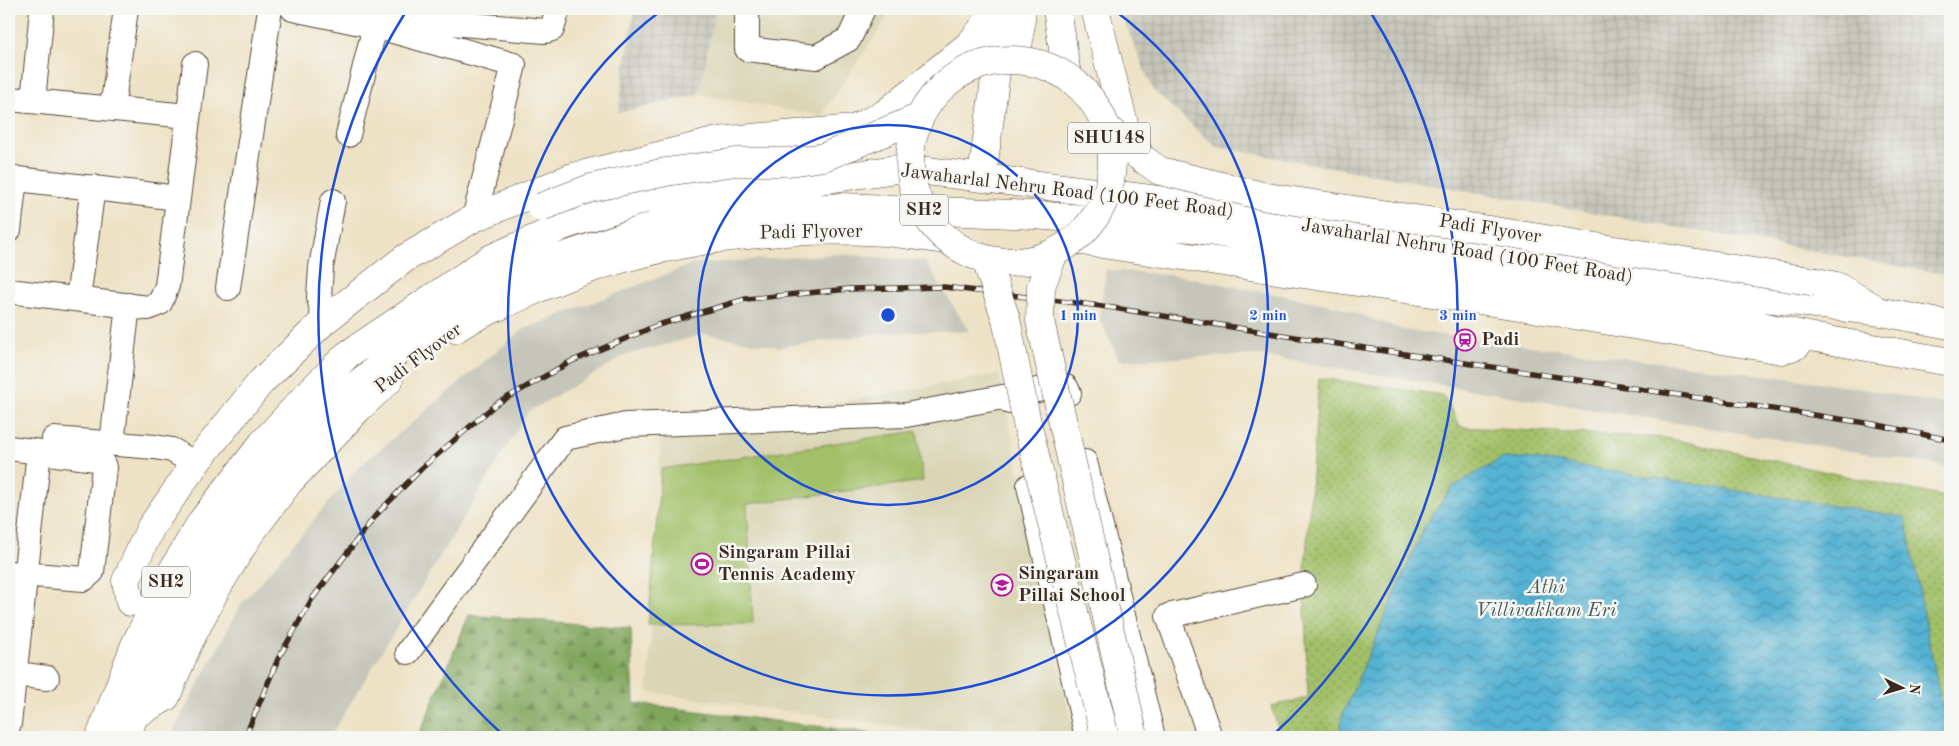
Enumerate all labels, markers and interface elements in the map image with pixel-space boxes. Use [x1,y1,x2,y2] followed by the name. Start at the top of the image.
[1068,122,1150,154] road number: SHU148
[899,161,1235,222] street label: Jawaharlal Nehru Road (100 Feet Road)
[900,194,948,226] road number: SH2
[1438,213,1543,247] street label: Padi Flyover
[1300,215,1634,288] street label: Jawaharlal Nehru Road (100 Feet Road)
[759,223,863,243] street label: Padi Flyover
[879,306,897,324] centre of rings
[1059,309,1097,324] text: 1 min
[1249,309,1287,324] text: 2 min
[1439,309,1477,324] text: 3 min
[372,320,466,398] street label: Padi Flyover
[1453,328,1477,352] station icon: Padi
[1481,331,1519,350] place label: Padi
[718,544,856,585] place label: Singaram Pillai Tennis Academy
[690,552,714,576] sports icon: Singaram Pillai Tennis Academy
[1018,565,1126,606] place label: Singaram Pillai School
[142,566,190,598] road number: SH2
[990,573,1014,597] school or university icon: Singaram Pillai School
[1476,578,1617,621] water label: Athi Villivakkam Eri
[1876,664,1926,714] north arrow
[1906,683,1921,695] text: N

